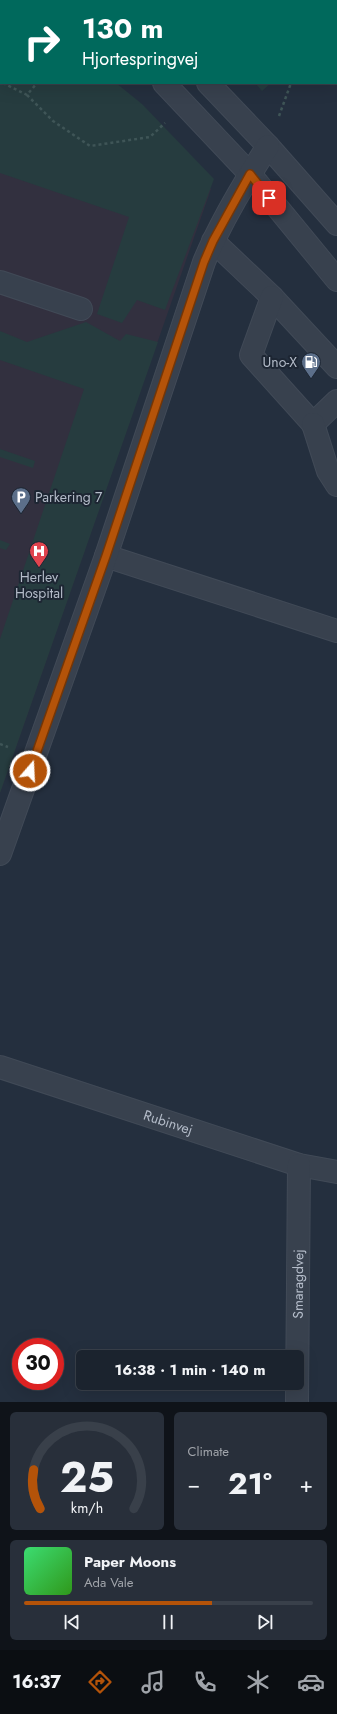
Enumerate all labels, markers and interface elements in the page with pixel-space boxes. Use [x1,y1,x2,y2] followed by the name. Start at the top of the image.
[82,8,164,49] text: 130 m
[16,16,68,68] icon: right
[82,46,198,72] text: Hjortespringvej
[252,181,286,215] pin
[258,187,280,209] icon: arrive
[300,351,322,379] fuel station icon: Uno-X
[263,352,297,372] place label: Uno-X
[10,486,32,514] parking icon: Parkering 7
[35,487,103,507] place label: Parkering 7
[28,540,50,568] hospital icon: Herlev Hospital
[15,567,63,603] place label: Herlev Hospital
[9,750,51,792] position arrow
[141,1105,195,1140] street label: Rubinvej
[288,1249,308,1319] street label: Smaragdvej
[12,1338,64,1390] speed limit sign: 30
[115,1359,265,1381] text: 16:38 · 1 min · 140 m
[188,1442,229,1461] text: Climate
[60,1447,114,1508] text: 25
[228,1462,272,1505] text: 21°
[188,1468,200,1500] text: −
[299,1468,313,1500] text: +
[71,1498,103,1518] text: km/h
[84,1551,176,1573] text: Paper Moons
[84,1573,133,1592] text: Ada Vale
[61,1611,83,1633] icon: previous
[157,1611,179,1633] icon: pause
[254,1611,276,1633] icon: next
[86,1668,114,1696] icon: directions
[139,1668,167,1696] icon: music
[191,1668,219,1696] icon: phone
[244,1668,272,1696] icon: climate
[297,1668,325,1696] icon: car
[12,1669,61,1695] text: 16:37

